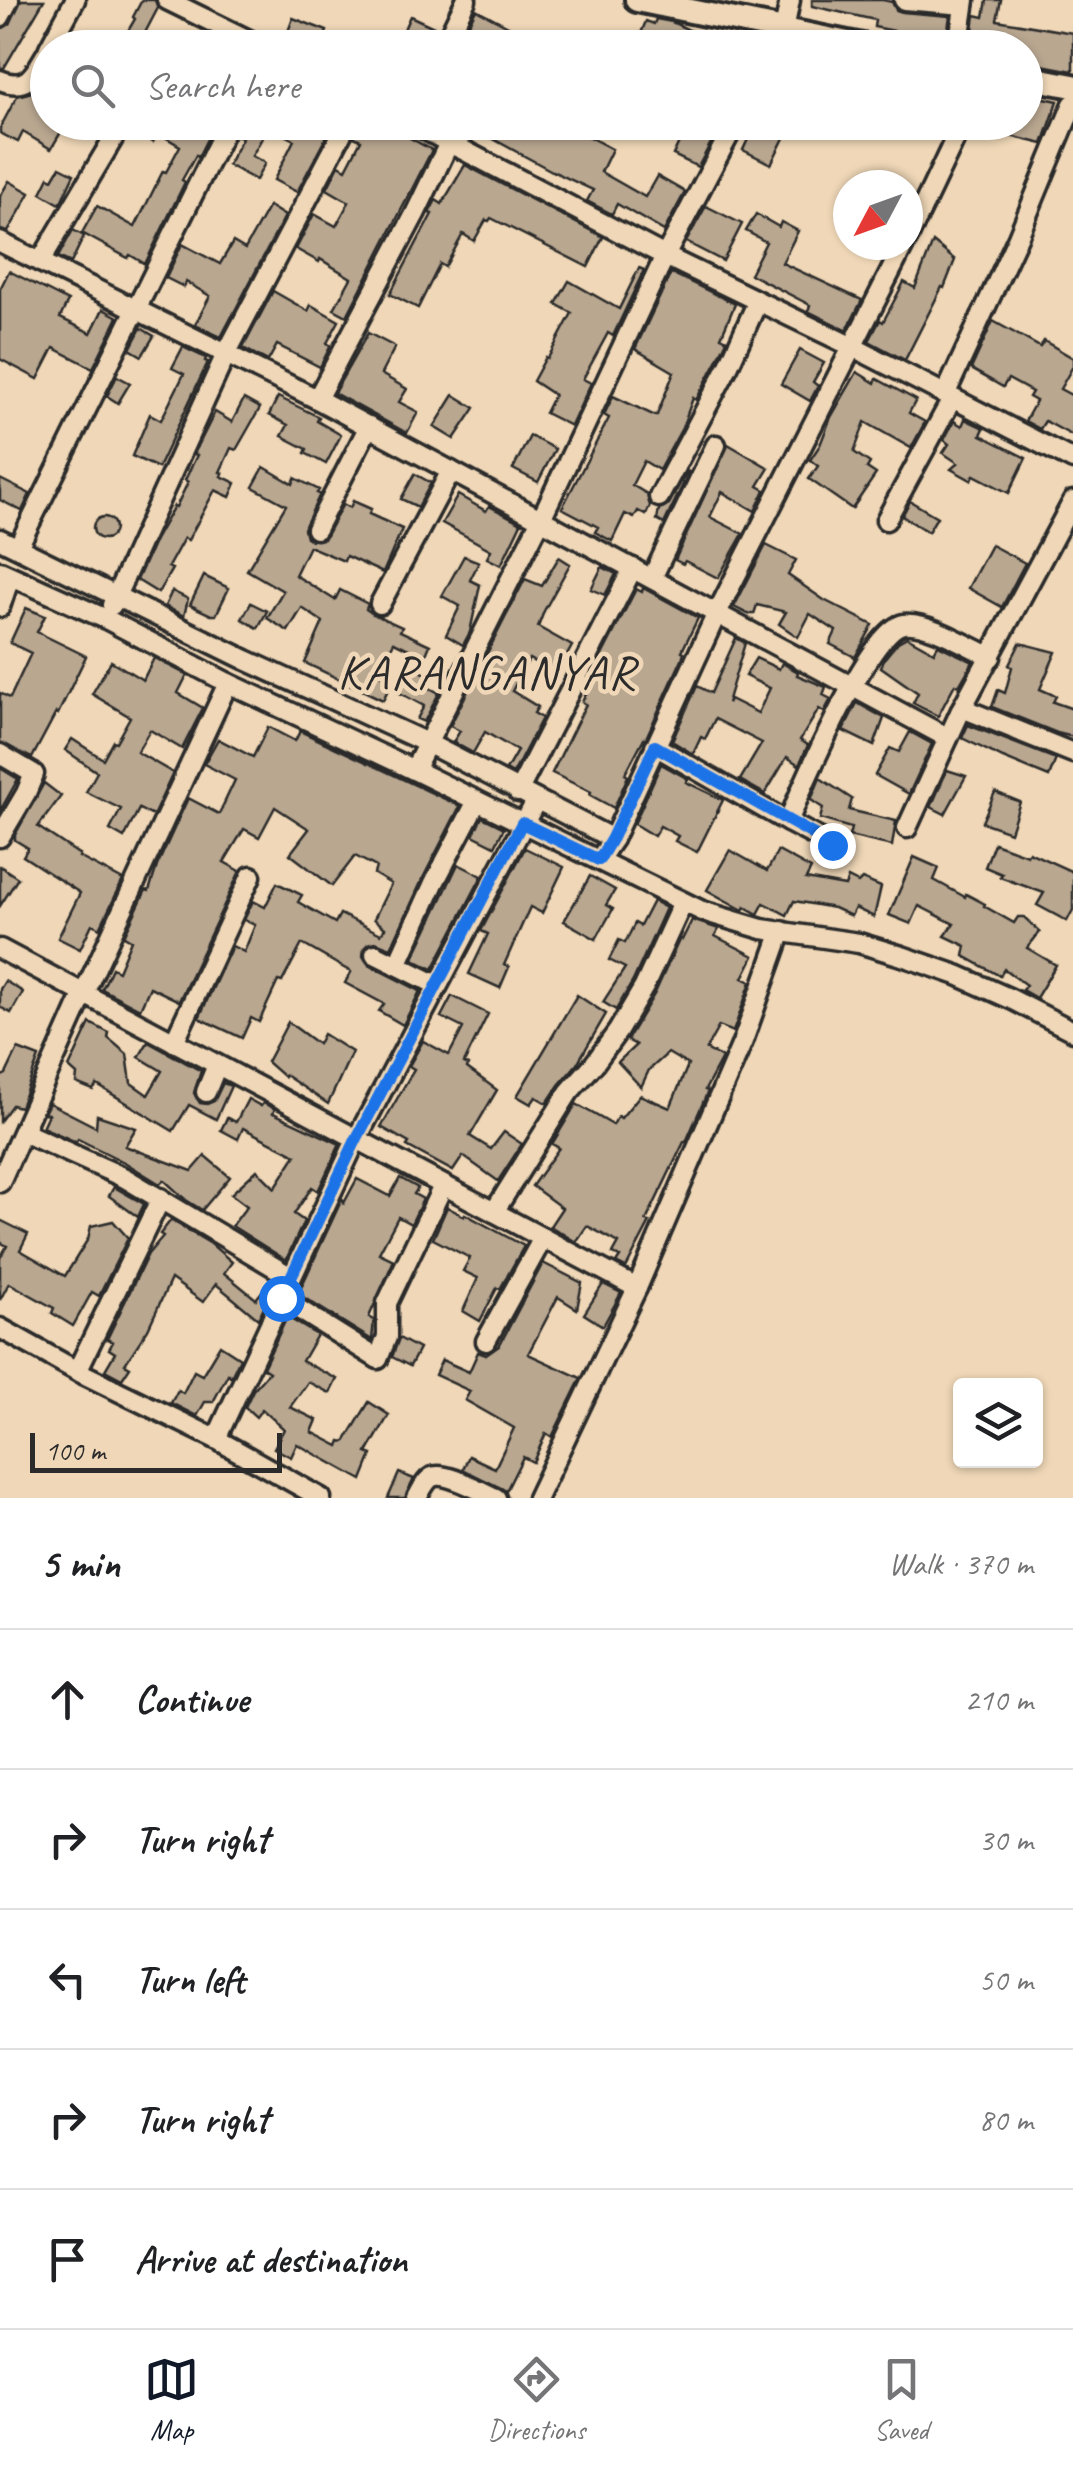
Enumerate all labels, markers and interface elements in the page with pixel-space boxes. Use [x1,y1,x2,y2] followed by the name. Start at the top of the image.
[30,30,1043,140] search box
[65,58,120,113] icon: search
[145,62,300,109] text: Search here
[833,170,923,260] north arrow
[337,642,639,702] district label: KARANGANYAR
[810,823,856,869] route end
[259,1276,305,1322] route start
[953,1378,1043,1468] map controls
[953,1378,1043,1468] button: layers
[30,1428,282,1472] scale bar
[45,1433,105,1468] text: 100 m
[40,1537,120,1590] text: 5 min
[889,1543,1033,1584] text: Walk · 370 m
[40,1672,95,1727] icon: ahead
[135,1676,249,1723] text: Continue
[964,1679,1033,1720] text: 210 m
[40,1812,95,1867] icon: right
[135,1816,269,1863] text: Turn right
[979,1819,1033,1860] text: 30 m
[40,1952,95,2007] icon: left
[135,1956,245,2003] text: Turn left
[979,1959,1033,2000] text: 50 m
[40,2092,95,2147] icon: right
[135,2096,269,2143] text: Turn right
[979,2099,1033,2140] text: 80 m
[40,2232,95,2287] icon: arrive
[135,2236,407,2283] text: Arrive at destination
[144,2352,199,2447] tab: Map
[488,2352,585,2447] tab: Directions
[874,2352,929,2447] tab: Saved

